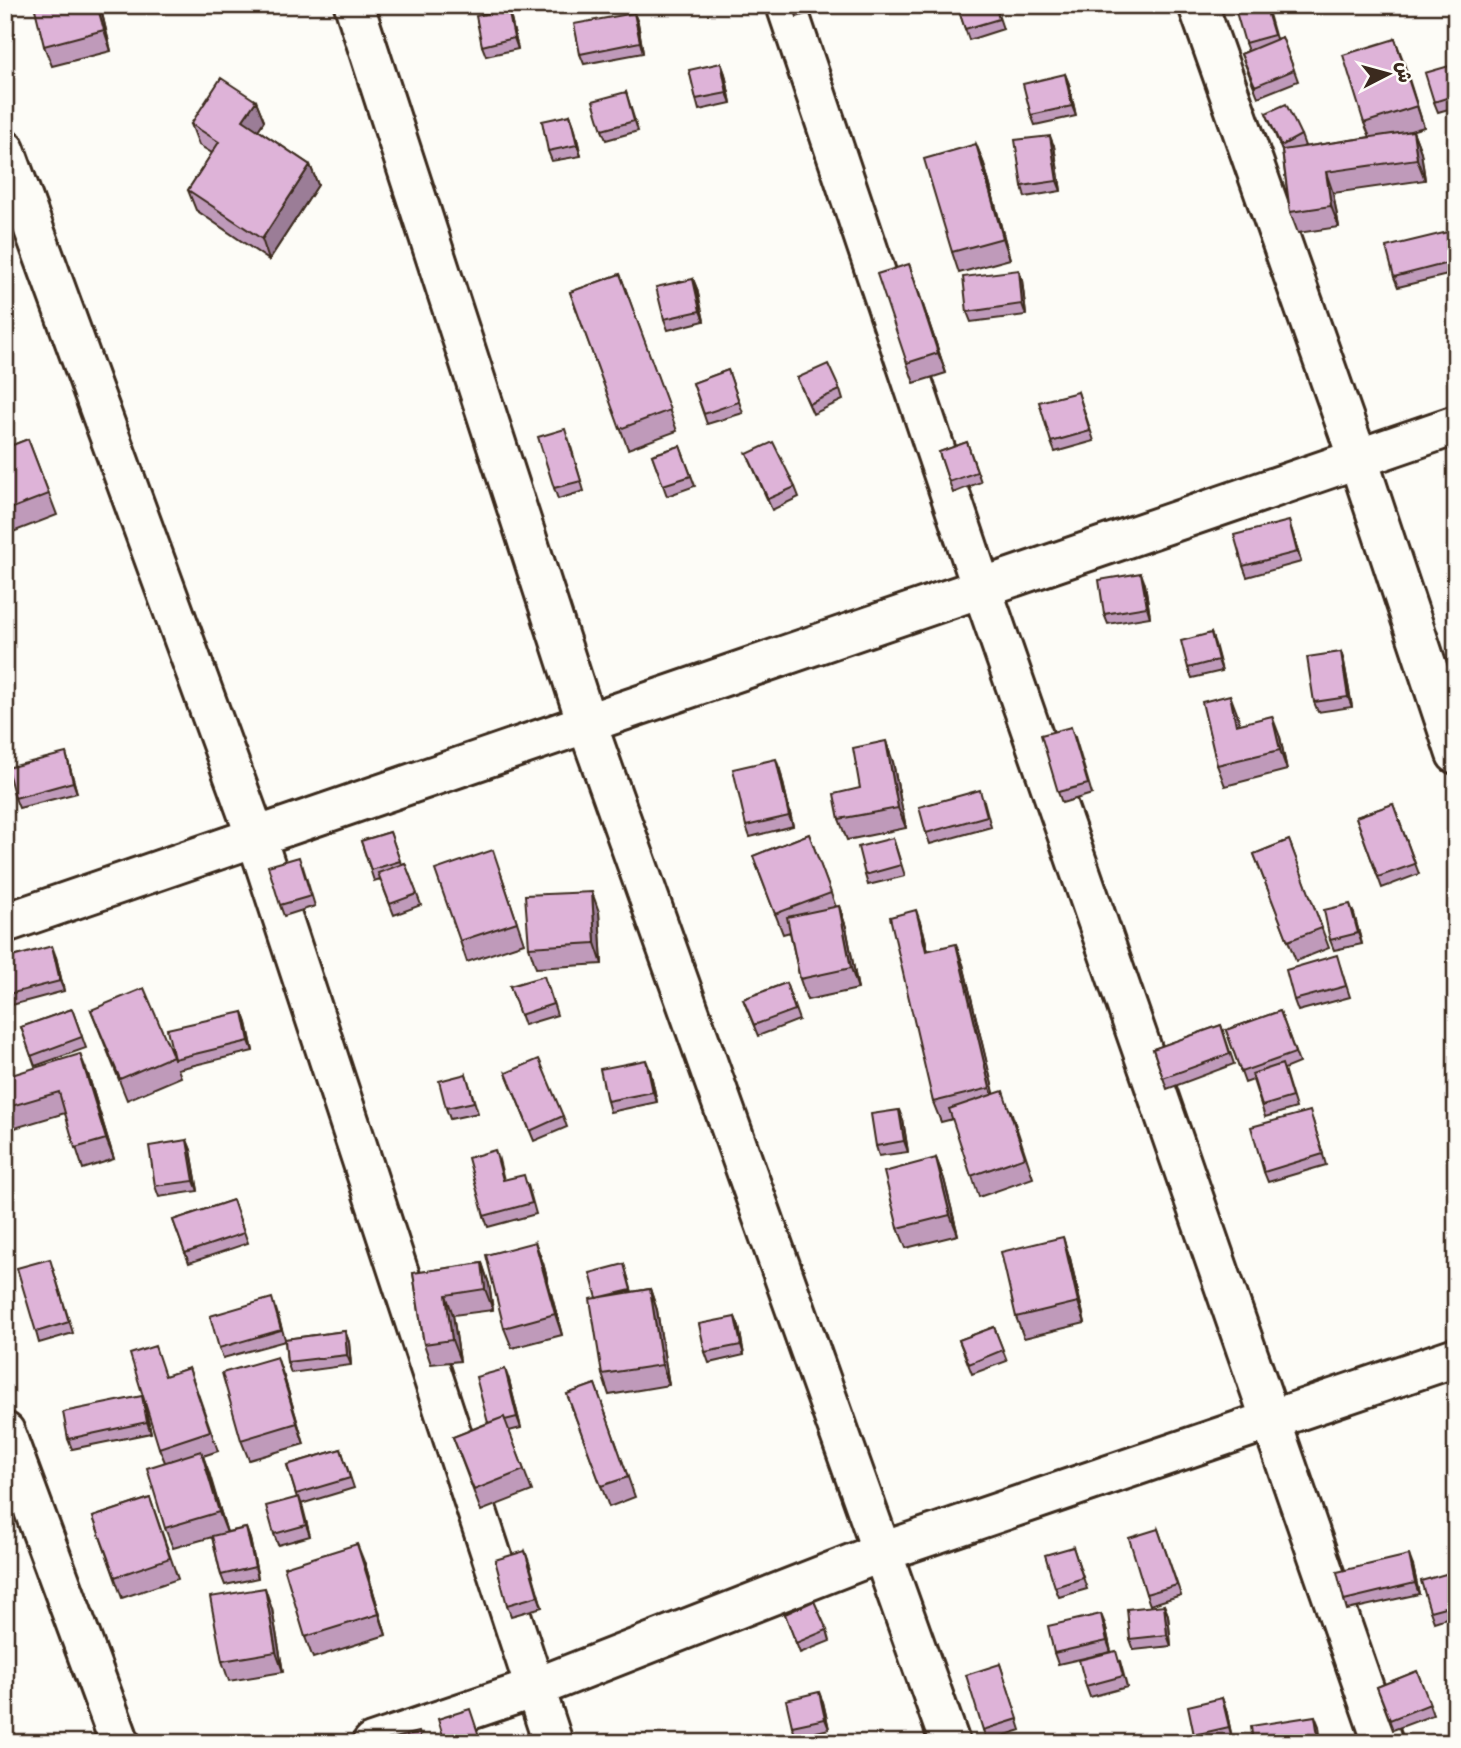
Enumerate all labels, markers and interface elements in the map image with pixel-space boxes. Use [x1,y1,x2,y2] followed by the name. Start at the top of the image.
[1352,38,1422,108] north arrow
[1392,61,1417,84] text: ش

